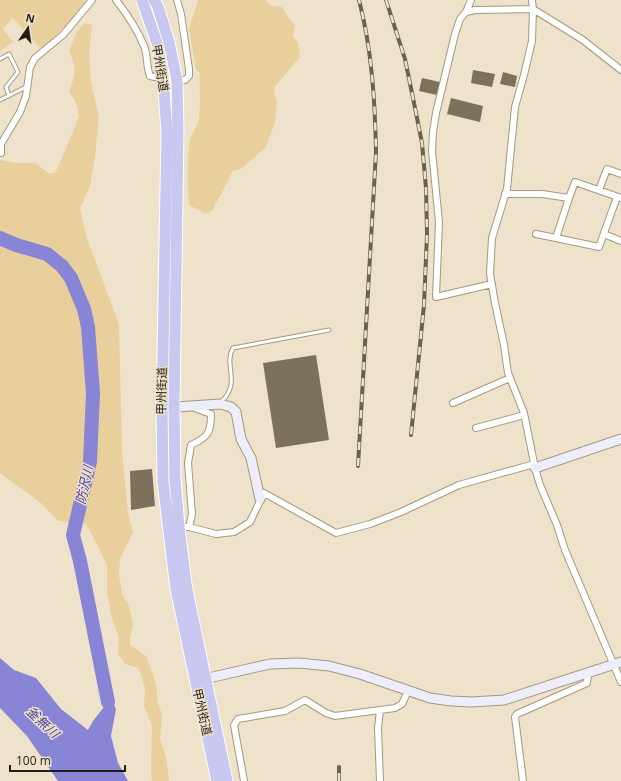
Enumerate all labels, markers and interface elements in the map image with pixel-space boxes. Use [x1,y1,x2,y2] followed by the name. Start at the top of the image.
[8,8,48,48] north arrow
[24,9,36,26] text: N
[148,43,173,93] street label: 甲州街道
[153,367,170,415] street label: 甲州街道
[71,462,97,506] water label: 防沢川
[189,687,216,737] street label: 甲州街道
[23,702,65,743] water label: 釜無川
[10,747,125,773] scale bar
[16,752,51,769] text: 100 m

